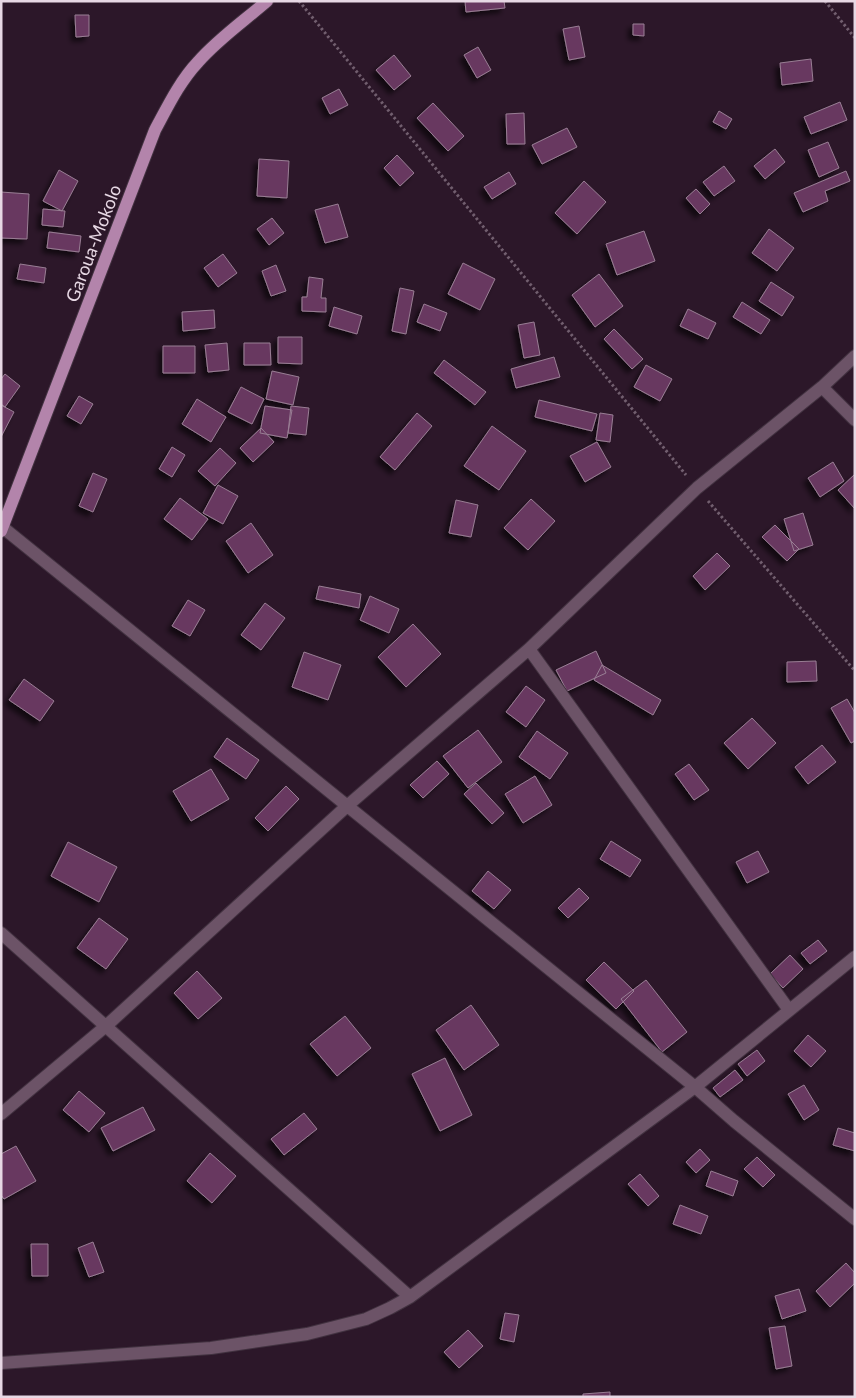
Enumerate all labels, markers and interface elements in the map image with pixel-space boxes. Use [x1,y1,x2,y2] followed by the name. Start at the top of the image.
[61,181,125,305] street label: Garoua-Mokolo

